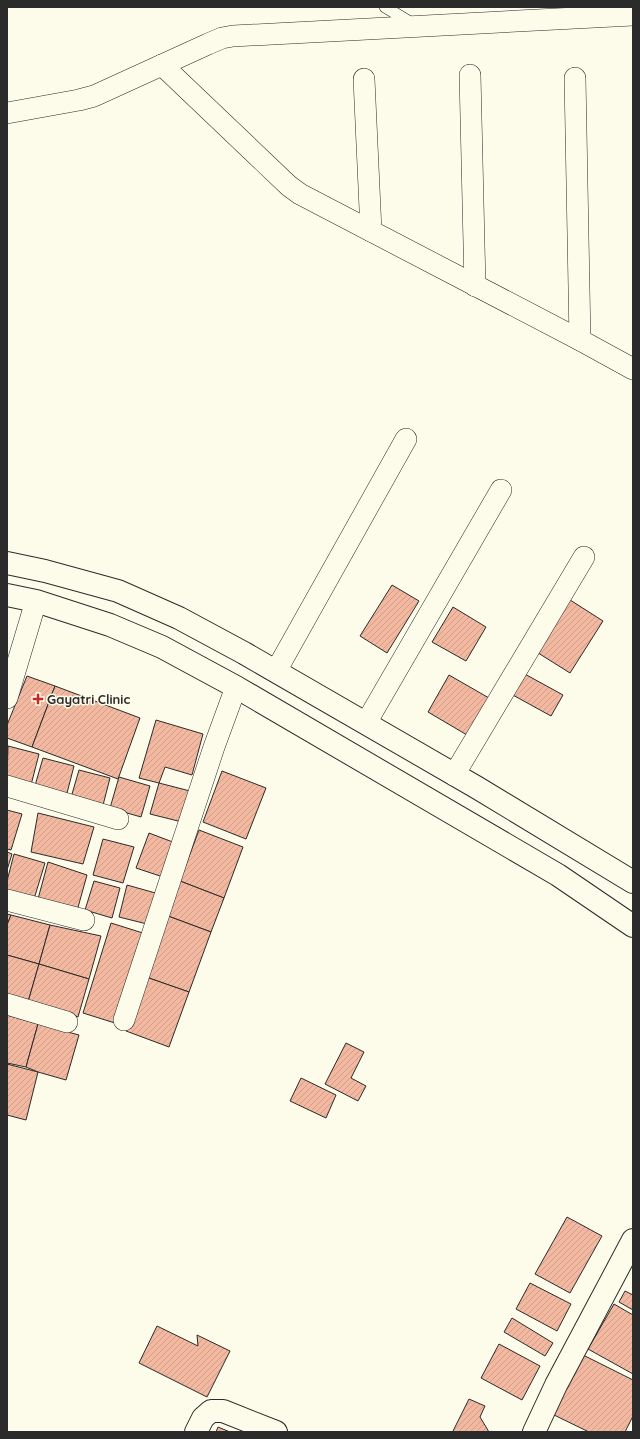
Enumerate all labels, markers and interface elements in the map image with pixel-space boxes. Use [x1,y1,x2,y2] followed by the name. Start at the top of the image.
[47,691,130,707] place label: Gayatri Clinic
[32,693,44,705] marker: Gayatri Clinic

